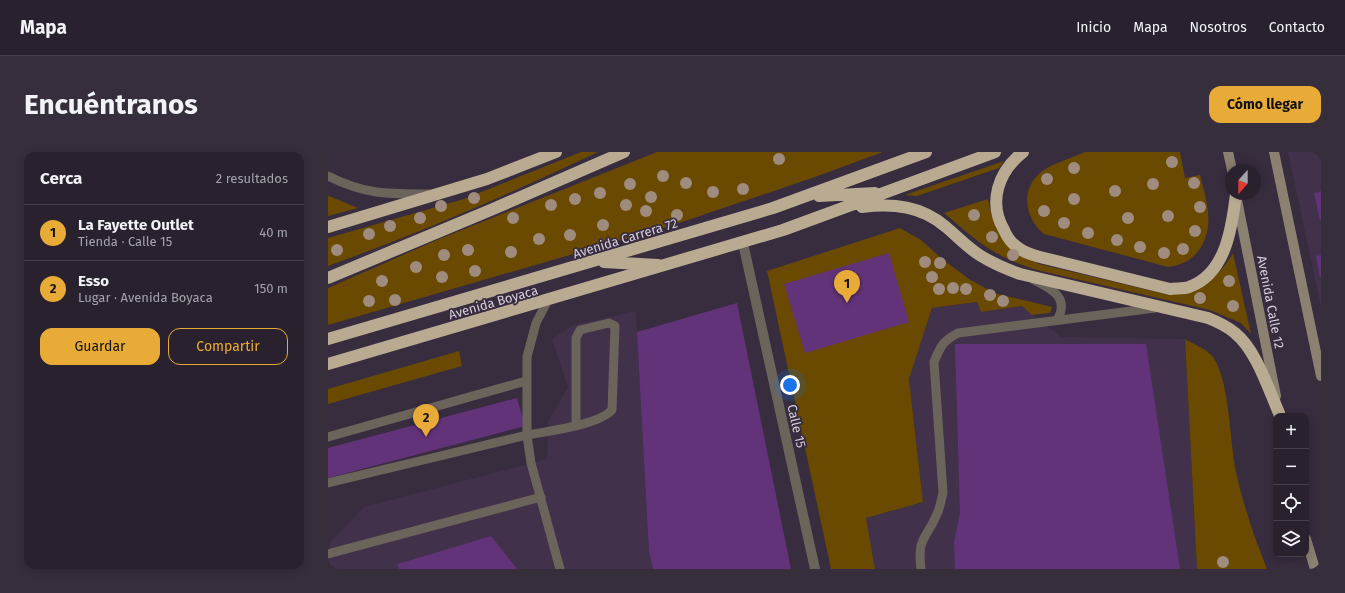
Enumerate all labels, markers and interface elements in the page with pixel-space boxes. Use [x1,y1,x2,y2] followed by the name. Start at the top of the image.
[20,16,67,39] text: Mapa
[1076,19,1111,36] text: Inicio
[1133,19,1168,36] text: Mapa
[1190,19,1247,36] text: Nosotros
[1269,19,1325,36] text: Contacto
[1209,86,1321,123] button: Cómo llegar
[24,88,198,121] text: Encuéntranos
[1225,164,1261,200] north arrow
[40,168,82,189] text: Cerca
[216,171,288,186] text: 2 resultados
[571,215,679,262] street label: Avenida Carrera 72
[78,216,194,234] text: La Fayette Outlet
[50,225,56,240] text: 1
[259,225,288,240] text: 40 m
[78,234,172,249] text: Tienda · Calle 15
[1254,254,1287,350] street label: Avenida Calle 12
[834,270,860,303] pin: 1
[78,272,109,290] text: Esso
[50,281,56,296] text: 2
[254,281,288,296] text: 150 m
[447,283,540,322] street label: Avenida Boyaca
[78,290,213,305] text: Lugar · Avenida Boyaca
[40,328,160,365] button: Guardar
[168,328,288,365] button: Compartir
[780,375,800,395] your location
[784,403,809,449] street label: Calle 15
[413,404,439,437] pin: 2
[1273,413,1309,557] map controls
[1273,413,1309,449] button: +
[1273,449,1309,485] button: −
[1273,485,1309,521] button: locate
[1273,521,1309,557] button: layers

